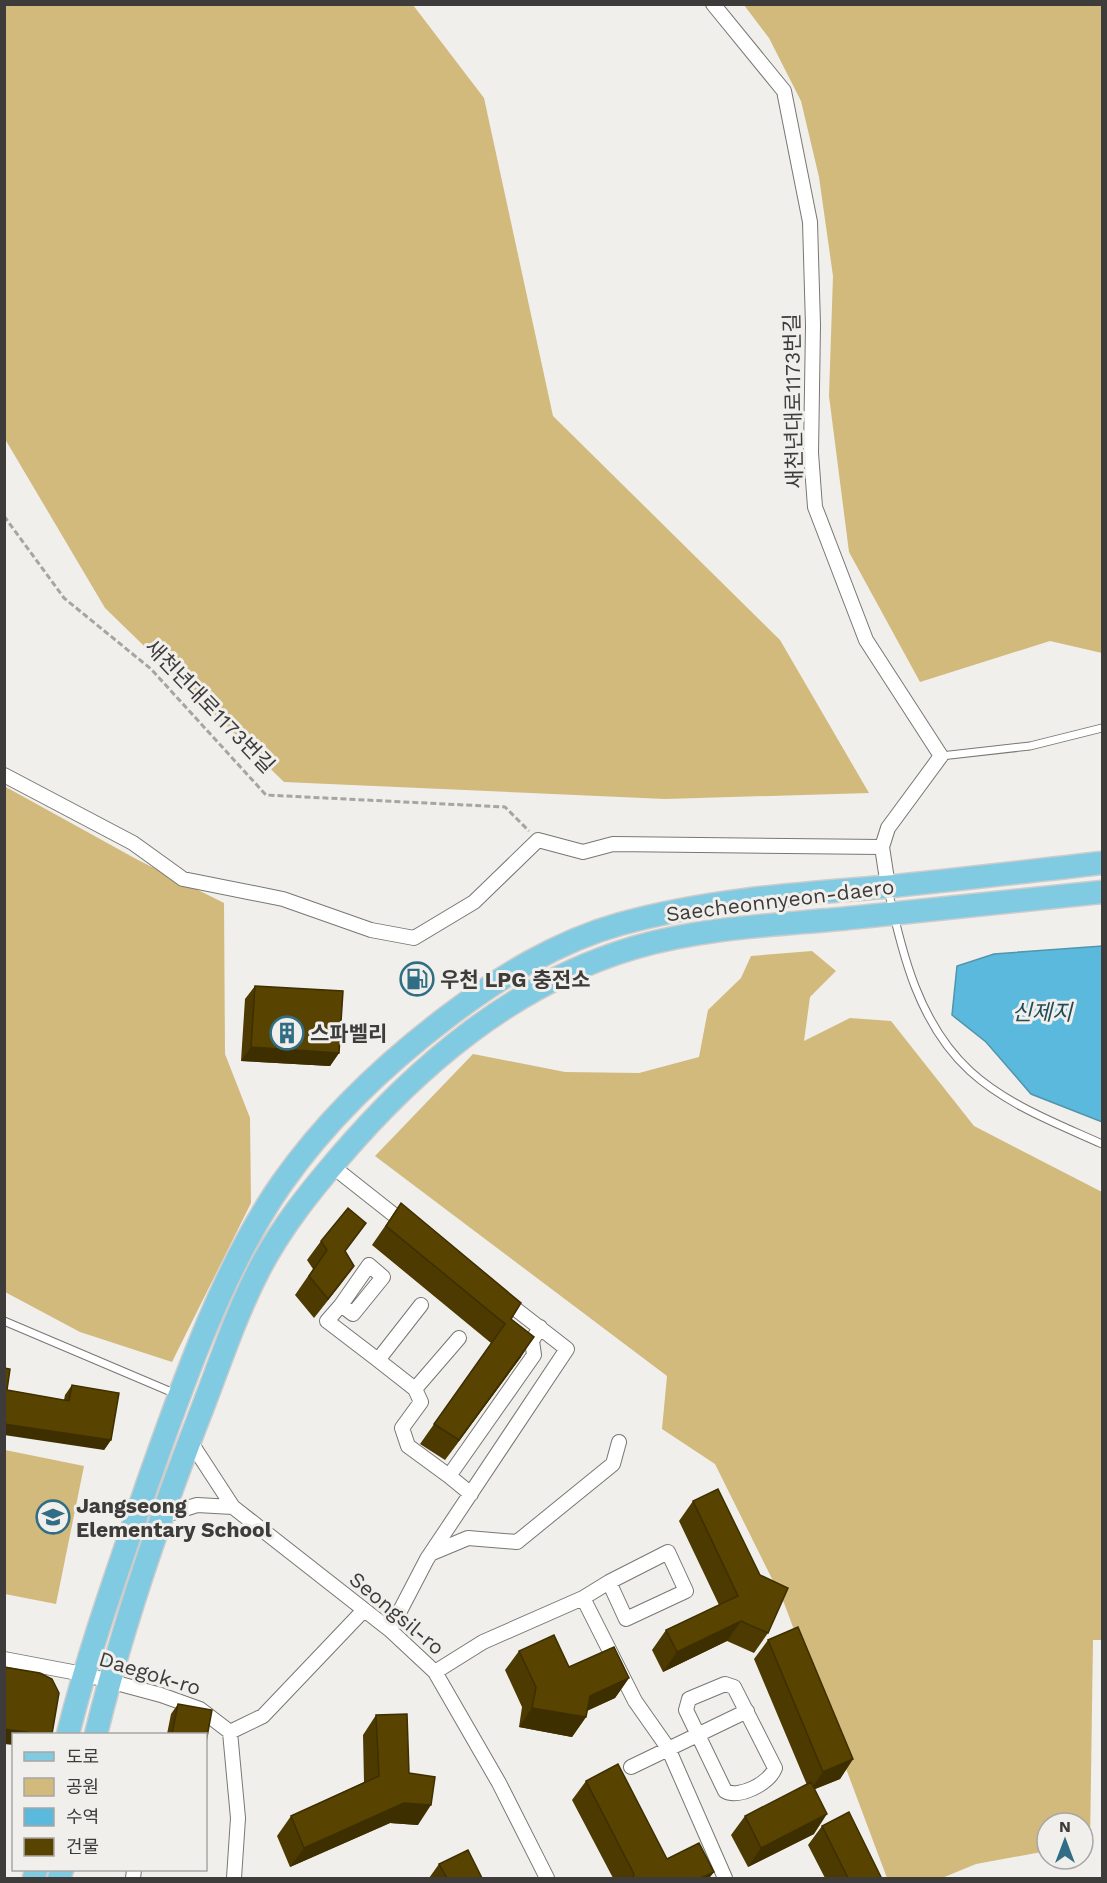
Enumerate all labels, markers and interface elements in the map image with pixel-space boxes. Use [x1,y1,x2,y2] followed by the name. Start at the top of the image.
[779,313,807,489] street label: 새천년대로1173번길
[140,634,280,778] street label: 새천년대로1173번길
[664,874,896,926] street label: Saecheonnyeon-daero
[399,961,435,997] fuel station icon: 우천 LPG 충전소
[440,967,590,992] place label: 우천 LPG 충전소
[1012,1000,1074,1025] water label: 신제지
[269,1015,305,1051] building icon: 스파벨리
[310,1021,387,1046] place label: 스파벨리
[76,1493,272,1542] place label: Jangseong Elementary School
[35,1499,71,1535] school or university icon: Jangseong Elementary School
[344,1566,450,1660] street label: Seongsil-ro
[96,1646,204,1700] street label: Daegok-ro
[12,1733,207,1871] legend
[66,1746,99,1767] text: 도로
[66,1776,99,1797] text: 공원
[66,1806,99,1827] text: 수역
[1035,1811,1095,1871] north arrow
[1059,1817,1071,1836] text: N
[66,1836,99,1857] text: 건물

